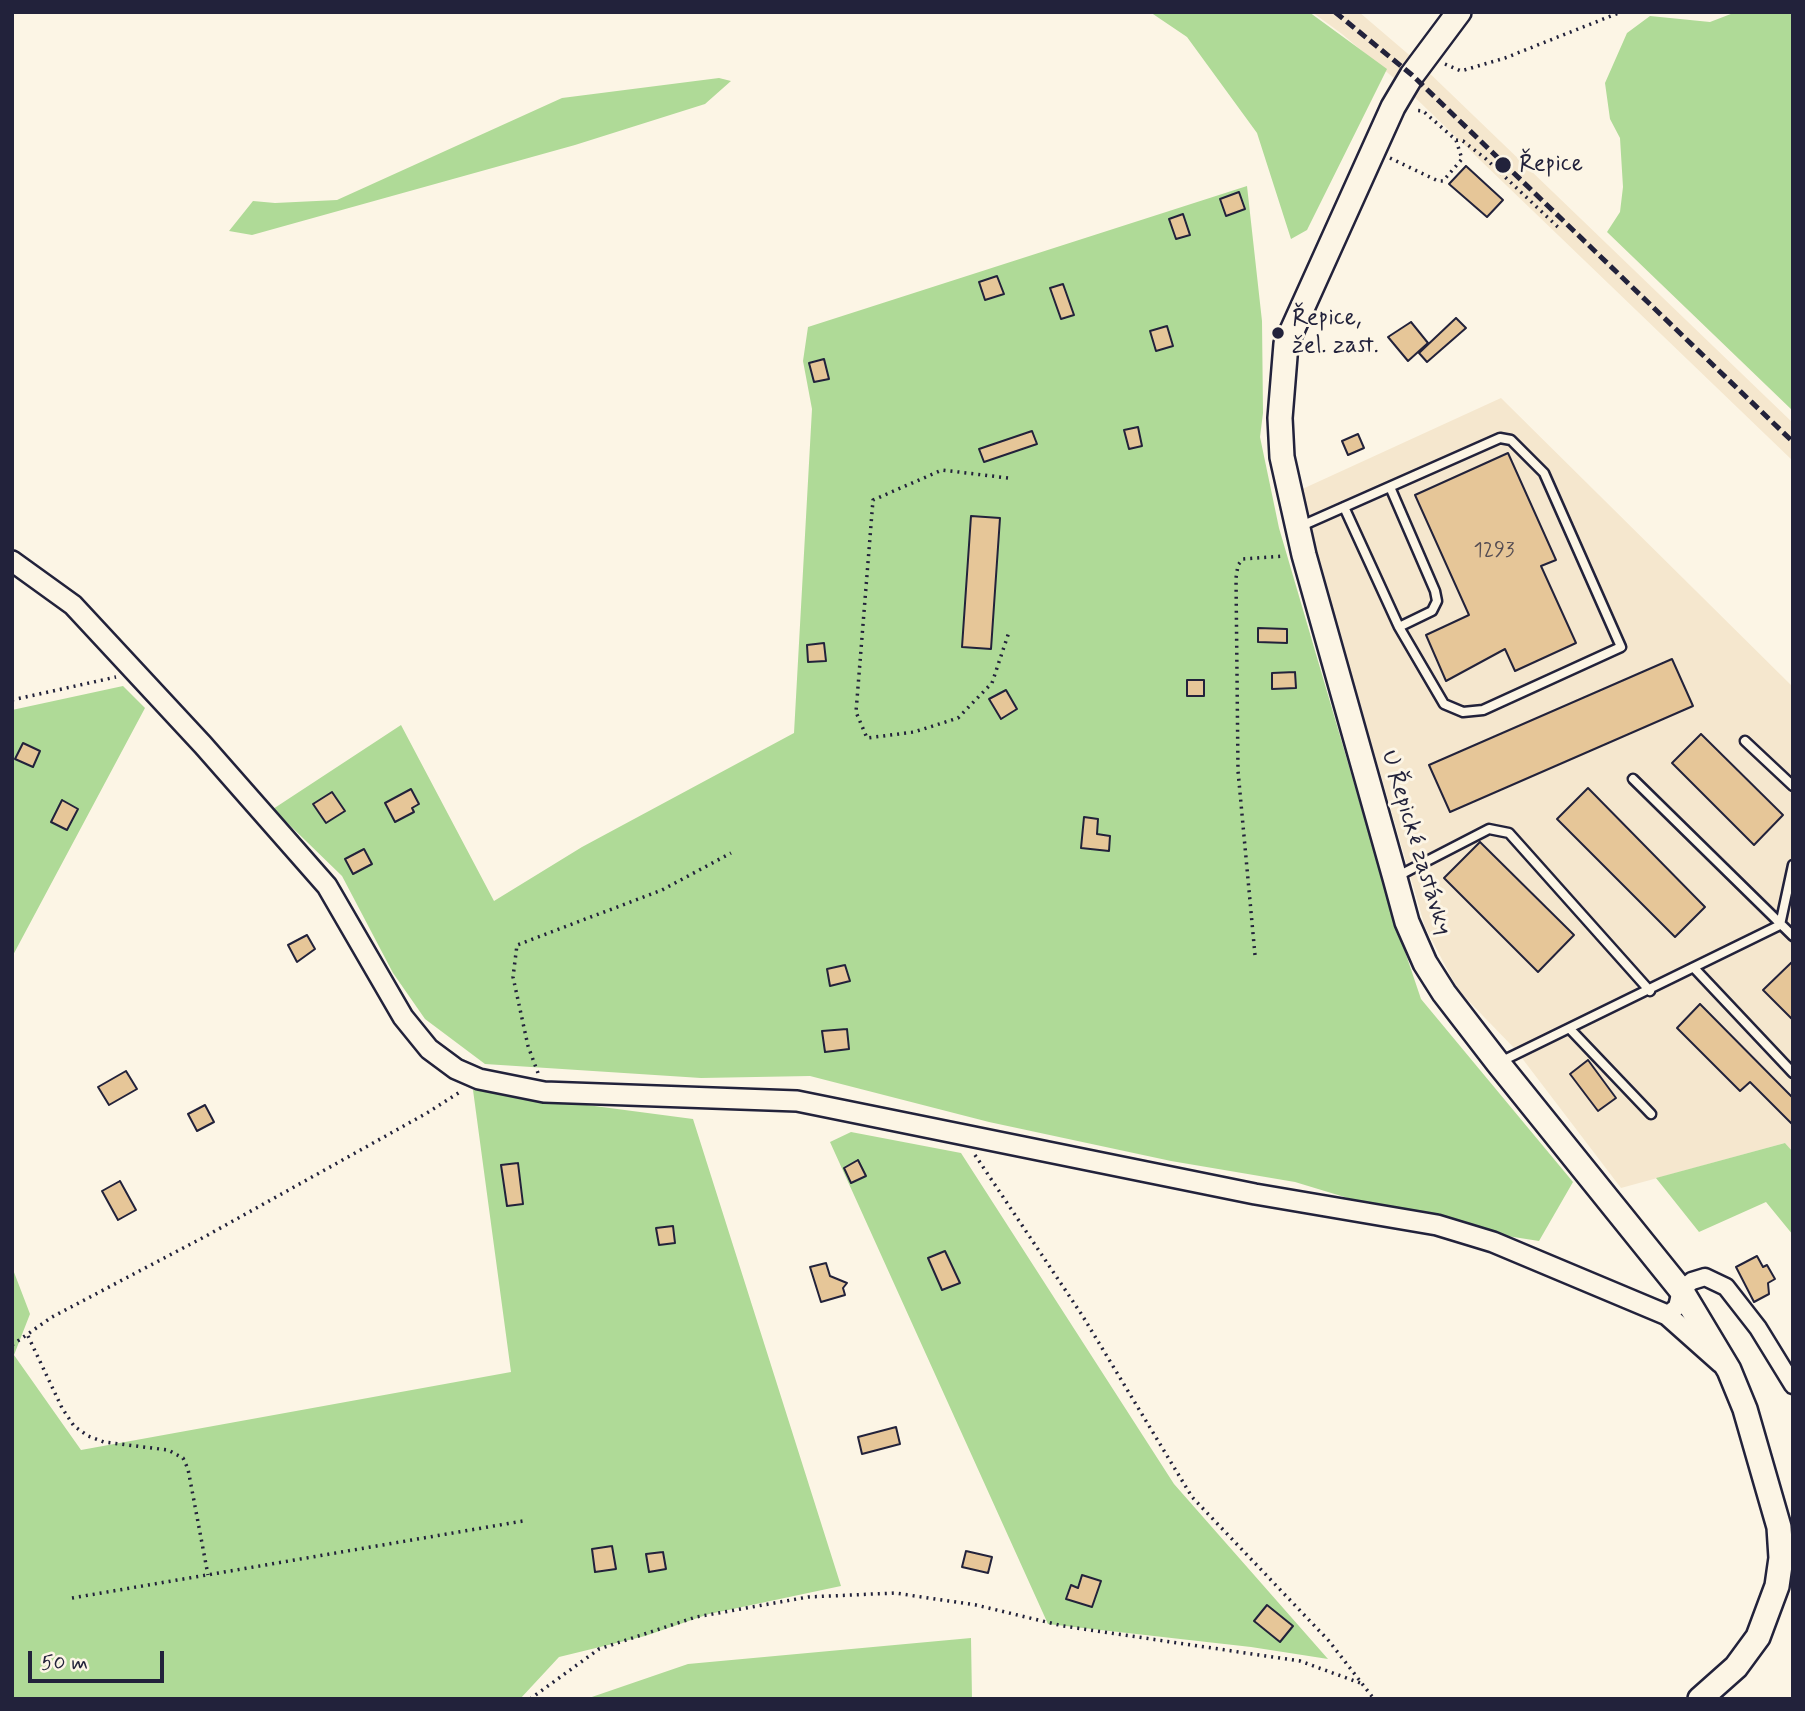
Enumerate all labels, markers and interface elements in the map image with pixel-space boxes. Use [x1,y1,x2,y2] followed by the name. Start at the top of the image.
[1519,151,1583,179] place label: Řepice
[1493,155,1513,175] marker: Řepice
[1292,305,1379,361] place label: Řepice, žel. zast.
[1270,325,1286,341] marker: Řepice, žel. zast.
[1473,539,1515,565] house number: 1293
[1373,747,1457,939] street label: U Řepické zastávky
[32,1638,168,1682] scale bar
[41,1649,88,1677] text: 50 m

